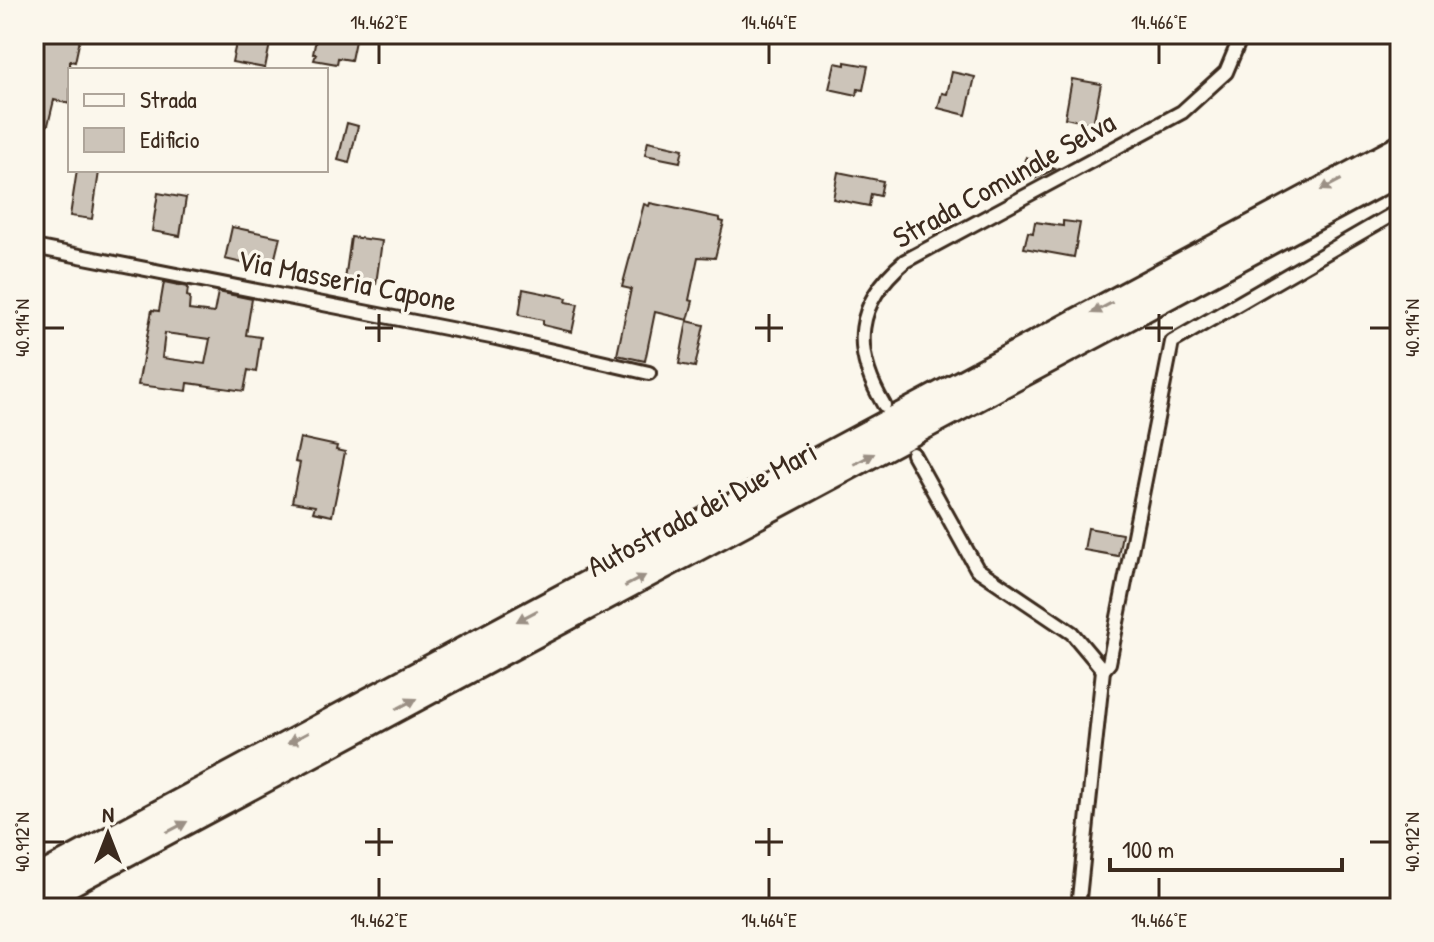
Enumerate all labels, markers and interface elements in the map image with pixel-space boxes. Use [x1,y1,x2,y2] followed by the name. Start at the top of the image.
[350,8,408,35] text: 14.462°E
[741,8,797,35] text: 14.464°E
[1131,8,1187,35] text: 14.466°E
[68,68,328,172] legend
[140,83,197,115] text: Strada
[885,101,1122,257] street label: Strada Comunale Selva
[140,123,200,155] text: Edificio
[1320,178,1343,192] one-way arrow
[234,239,460,321] street label: Via Masseria Capone
[8,299,35,357] text: 40.914°N
[1398,299,1425,357] text: 40.914°N
[1091,300,1113,314] one-way arrow
[580,431,823,586] street label: Autostrada dei Due Mari
[853,452,876,465] one-way arrow
[624,575,646,589] one-way arrow
[516,609,539,622] one-way arrow
[395,698,417,712] one-way arrow
[287,731,309,745] one-way arrow
[68,794,148,874] north arrow
[102,799,114,829] text: N
[8,812,35,872] text: 40.912°N
[1398,812,1425,872] text: 40.912°N
[165,820,188,834] one-way arrow
[1110,822,1342,872] scale bar
[1122,833,1174,865] text: 100 m
[350,906,408,933] text: 14.462°E
[741,906,797,933] text: 14.464°E
[1131,906,1187,933] text: 14.466°E

